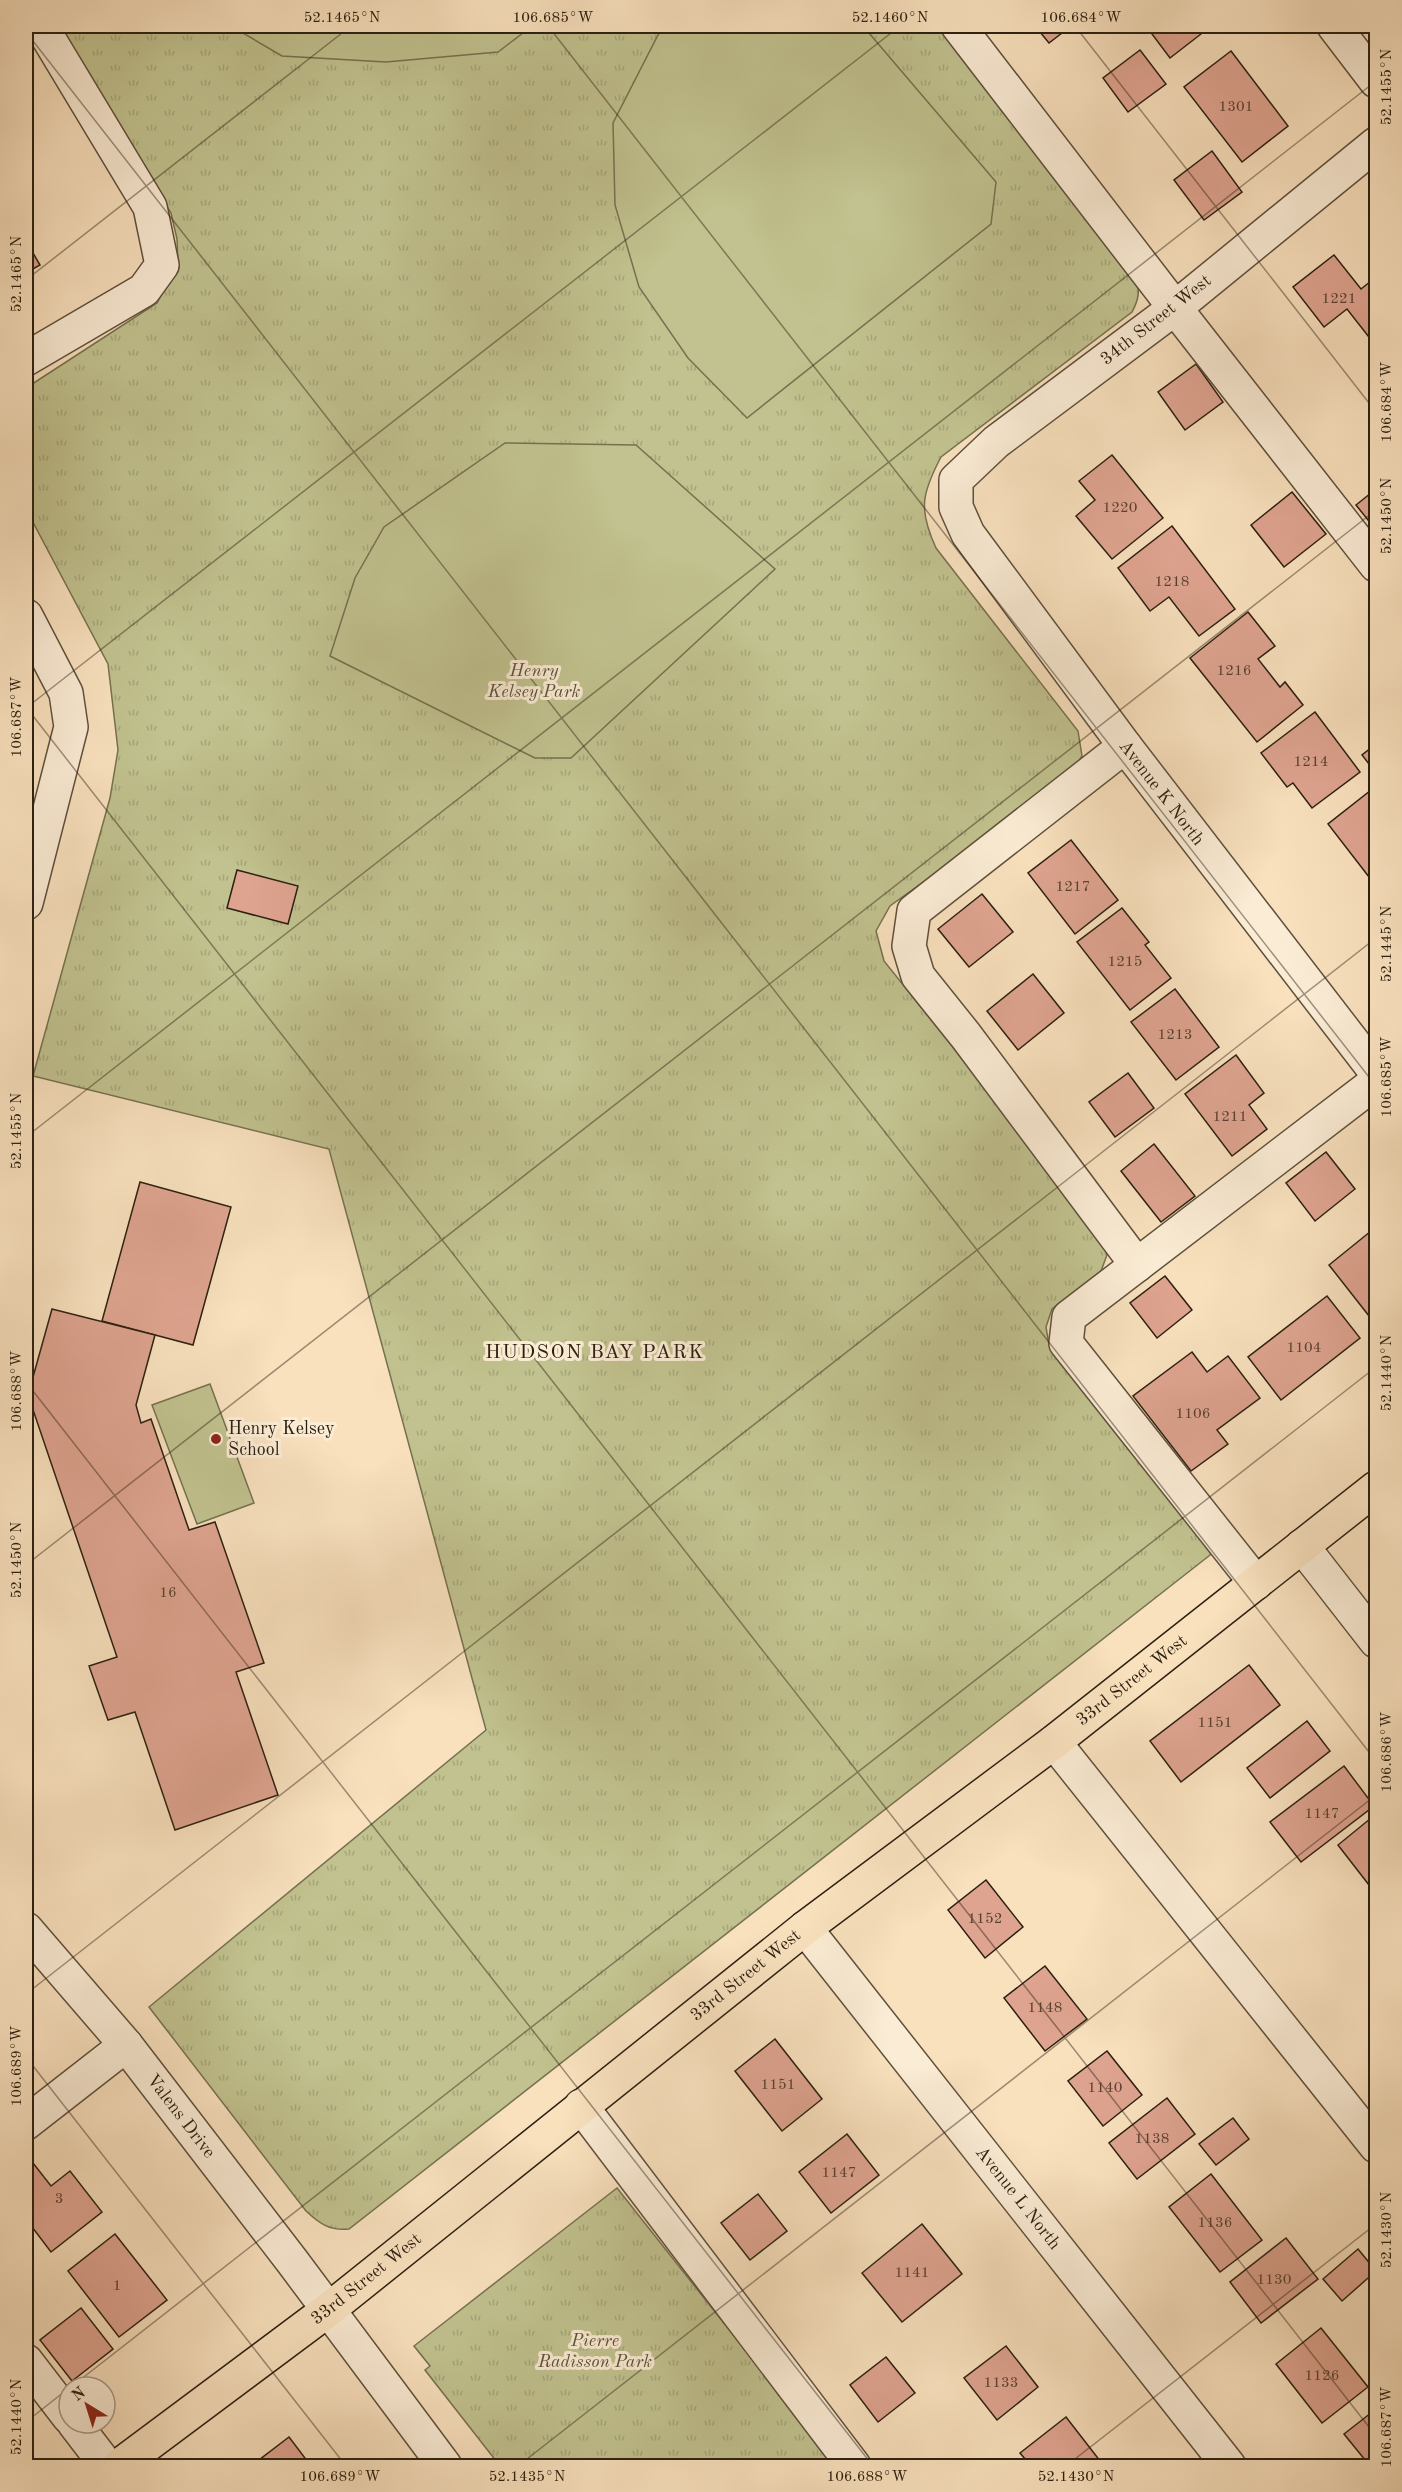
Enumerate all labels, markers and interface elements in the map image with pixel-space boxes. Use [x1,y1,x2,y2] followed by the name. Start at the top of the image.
[304,11,381,26] text: 52.1465°N
[512,11,594,26] text: 106.685°W
[852,11,929,26] text: 52.1460°N
[1040,11,1122,26] text: 106.684°W
[1380,48,1395,125] text: 52.1455°N
[1219,100,1253,115] house number: 1301
[10,235,25,312] text: 52.1465°N
[1097,271,1215,369] street label: 34th Street West
[1322,292,1356,307] house number: 1221
[1380,361,1395,443] text: 106.684°W
[1380,477,1395,554] text: 52.1450°N
[1103,501,1137,516] house number: 1220
[1155,575,1189,590] house number: 1218
[487,662,580,701] park label: Henry Kelsey Park
[1217,664,1251,679] house number: 1216
[10,676,25,758] text: 106.687°W
[1115,737,1207,849] street label: Avenue K North
[1294,755,1328,770] house number: 1214
[1056,880,1090,895] house number: 1217
[1380,905,1395,982] text: 52.1445°N
[1108,955,1142,970] house number: 1215
[1158,1028,1192,1043] house number: 1213
[1380,1036,1395,1118] text: 106.685°W
[10,1092,25,1169] text: 52.1455°N
[1213,1110,1247,1125] house number: 1211
[1380,1334,1395,1411] text: 52.1440°N
[1287,1341,1321,1356] house number: 1104
[485,1343,705,1363] district label: HUDSON BAY PARK
[10,1350,25,1432] text: 106.688°W
[1176,1407,1210,1422] house number: 1106
[228,1420,335,1459] place label: Henry Kelsey School
[209,1432,223,1446] marker: Henry Kelsey School
[10,1521,25,1598] text: 52.1450°N
[159,1586,177,1601] house number: 16
[1073,1631,1191,1730] street label: 33rd Street West
[1380,1711,1395,1793] text: 106.686°W
[1198,1716,1232,1731] house number: 1151
[1305,1807,1339,1822] house number: 1147
[968,1912,1002,1927] house number: 1152
[687,1926,804,2025] street label: 33rd Street West
[1028,2001,1062,2016] house number: 1148
[10,2025,25,2107] text: 106.689°W
[143,2071,218,2162] street label: Valens Drive
[761,2078,795,2093] house number: 1151
[1088,2081,1122,2096] house number: 1140
[1135,2132,1169,2147] house number: 1138
[972,2143,1064,2253] street label: Avenue L North
[822,2166,856,2181] house number: 1147
[1380,2191,1395,2268] text: 52.1430°N
[55,2192,63,2207] house number: 3
[1198,2216,1232,2231] house number: 1136
[308,2230,425,2328] street label: 33rd Street West
[895,2266,929,2281] house number: 1141
[1257,2273,1291,2288] house number: 1130
[113,2279,121,2294] house number: 1
[537,2332,652,2371] park label: Pierre Radisson Park
[1305,2369,1339,2384] house number: 1126
[57,2375,117,2435] north arrow
[984,2376,1018,2391] house number: 1133
[10,2378,25,2455] text: 52.1440°N
[69,2384,89,2405] text: N
[1380,2386,1395,2468] text: 106.687°W
[299,2470,381,2485] text: 106.689°W
[489,2470,566,2485] text: 52.1435°N
[826,2470,908,2485] text: 106.688°W
[1038,2470,1115,2485] text: 52.1430°N

